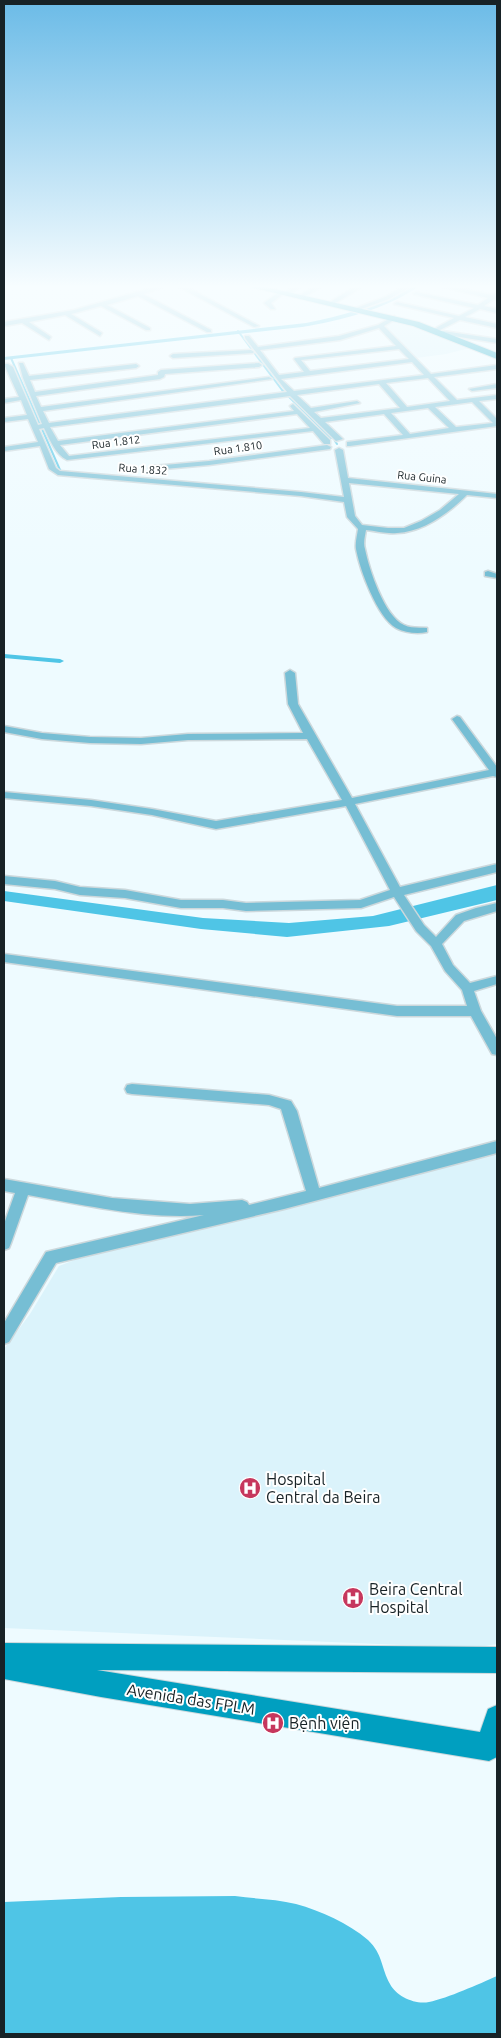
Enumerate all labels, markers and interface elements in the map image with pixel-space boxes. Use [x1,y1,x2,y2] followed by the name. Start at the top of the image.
[91,433,141,451] street label: Rua 1.812
[213,439,263,457] street label: Rua 1.810
[118,461,168,477] street label: Rua 1.832
[397,468,447,486] street label: Rua Guina
[266,1470,381,1506] place label: Hospital Central da Beira
[238,1476,262,1500] hospital icon: Hospital Central da Beira
[369,1580,462,1616] place label: Beira Central Hospital
[341,1586,365,1610] hospital icon: Beira Central Hospital
[126,1680,256,1718] street label: Avenida das FPLM
[261,1711,285,1735] hospital icon: Bệnh viện
[289,1714,360,1732] place label: Bệnh viện

